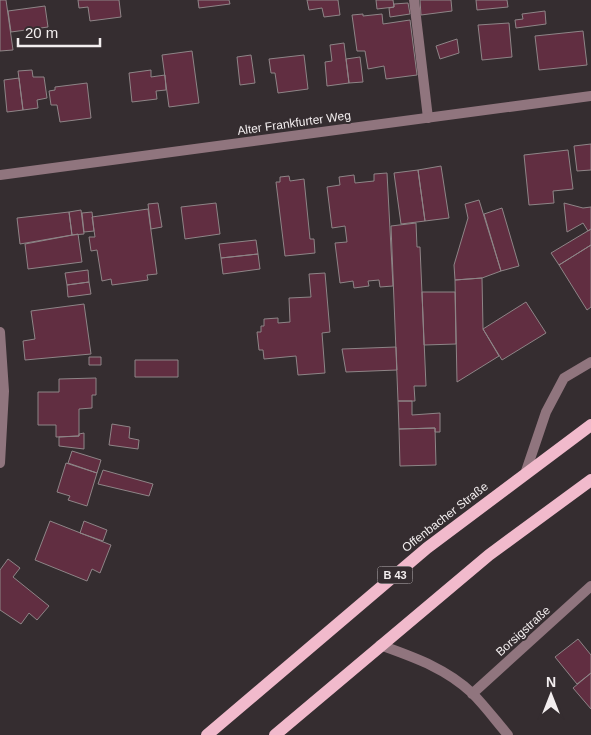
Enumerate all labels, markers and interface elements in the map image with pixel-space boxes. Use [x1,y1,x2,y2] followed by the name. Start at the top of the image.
[18,15,100,47] scale bar
[25,24,58,41] text: 20 m
[236,108,352,138] street label: Alter Frankfurter Weg
[399,479,491,555] street label: Offenbacher Straße
[378,566,412,584] road number: B 43
[493,603,553,659] street label: Borsigstraße
[526,670,576,720] north arrow
[546,674,556,690] text: N

